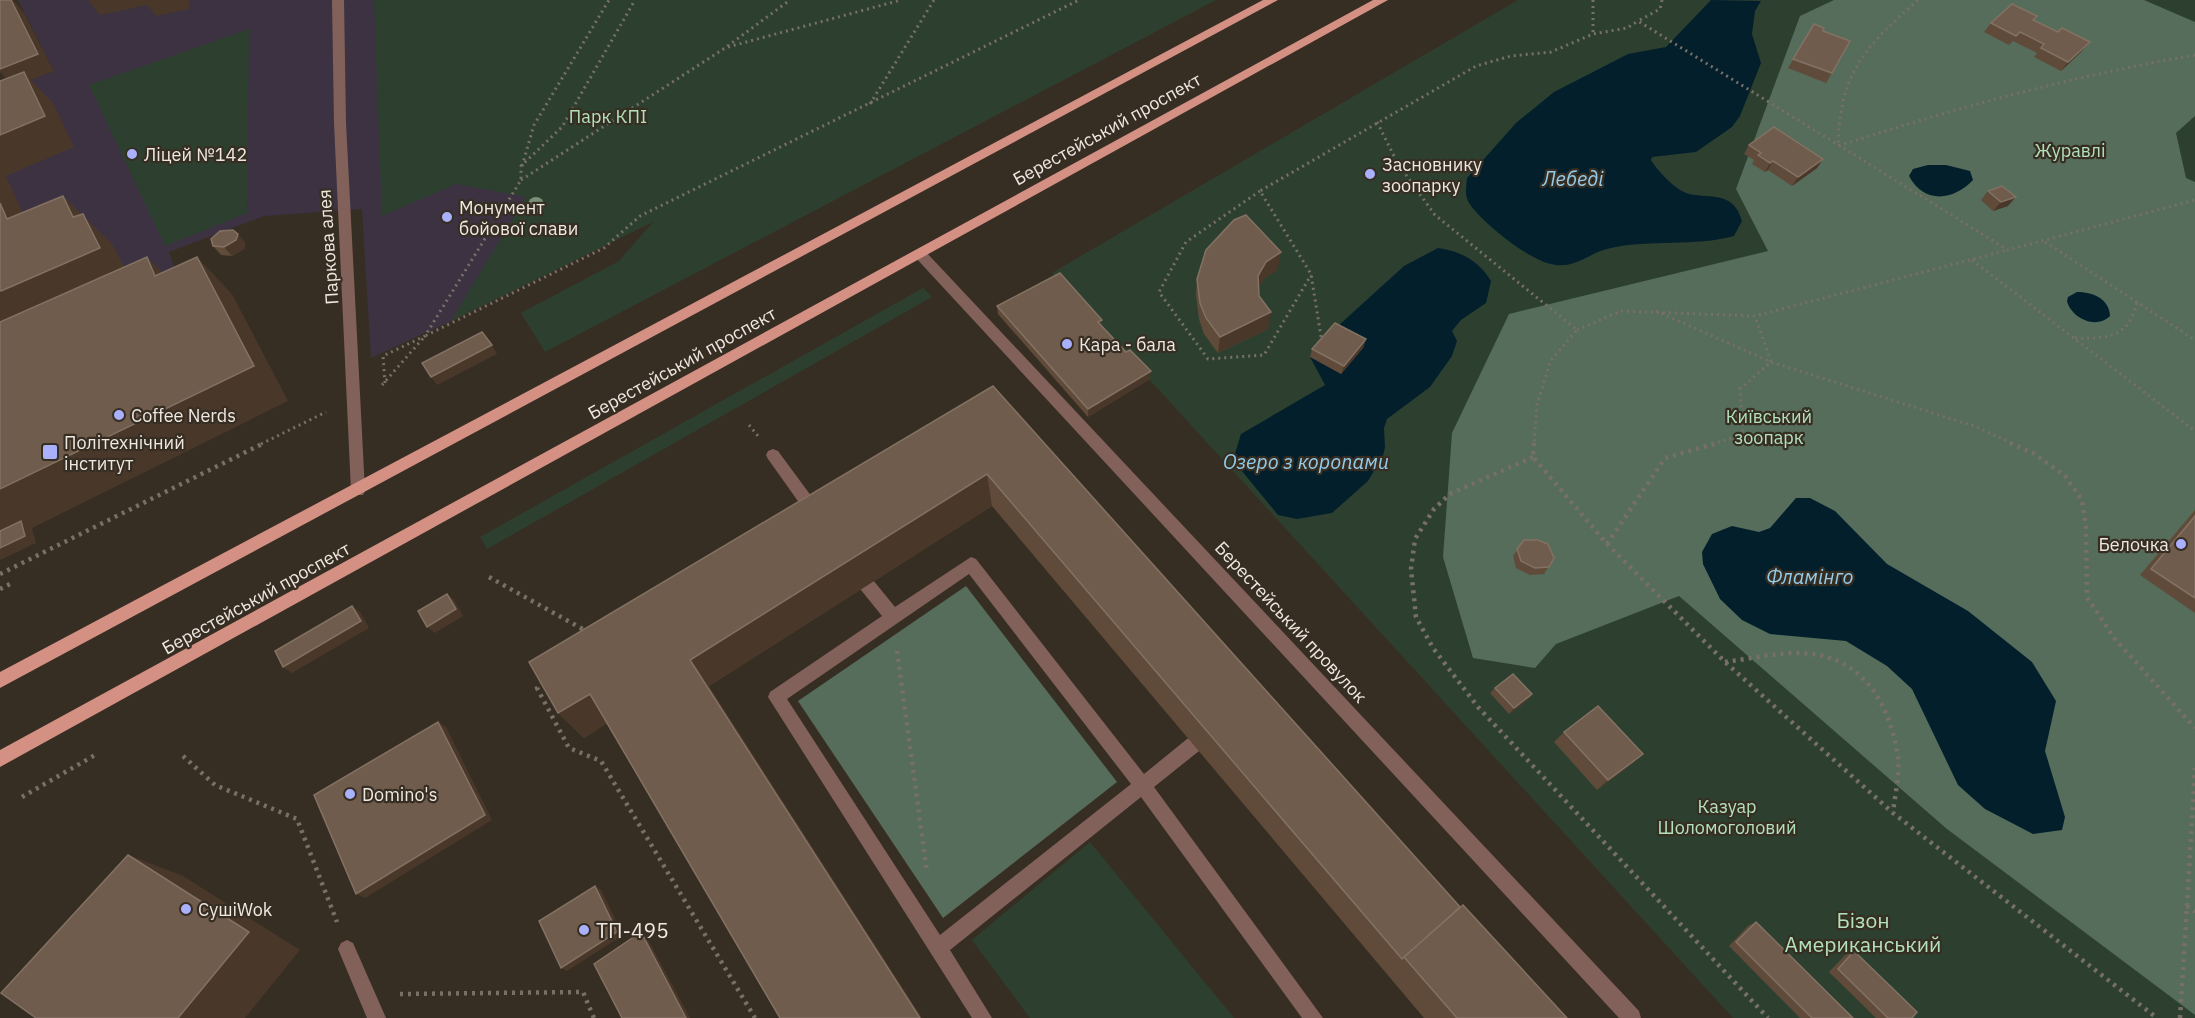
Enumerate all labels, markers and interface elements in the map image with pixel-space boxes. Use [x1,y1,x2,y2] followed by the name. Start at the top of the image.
[1009,67,1206,190] street label: Берестейський проспект
[569,105,647,128] park label: Парк КПІ
[2035,139,2105,162] park label: Журавлі
[144,143,247,166] place label: Ліцей №142
[125,147,139,161] marker: Ліцей №142
[1382,153,1482,197] place label: Засновнику зоопарку
[1541,165,1604,192] water label: Лебеді
[1363,167,1377,181] marker: Засновнику зоопарку
[312,189,344,305] street label: Паркова алея
[459,196,578,240] place label: Монумент бойової слави
[440,210,454,224] marker: Монумент бойової слави
[584,301,781,424] street label: Берестейський проспект
[1079,333,1176,356] place label: Кара - бала
[1060,337,1074,351] marker: Кара - бала
[131,404,236,427] place label: Coffee Nerds
[1726,405,1812,449] park label: Київський зоопарк
[112,408,126,422] marker: Coffee Nerds
[64,431,185,475] place label: Політехнічний інститут
[41,443,59,461] marker: Політехнічний інститут
[1223,448,1389,475] water label: Озеро з коропами
[2098,533,2169,556] place label: Белочка
[158,536,355,659] street label: Берестейський проспект
[1210,536,1372,708] street label: Берестейський провулок
[2174,537,2188,551] marker: Белочка
[1766,563,1854,590] water label: Фламінго
[362,783,437,806] place label: Domino's
[343,787,357,801] marker: Domino's
[1657,795,1797,839] park label: Казуар Шоломоголовий
[198,898,273,921] place label: СушіWok
[179,902,193,916] marker: СушіWok
[1785,906,1941,958] park label: Бізон Американський
[596,916,669,944] place label: ТП-495
[577,923,591,937] marker: ТП-495

